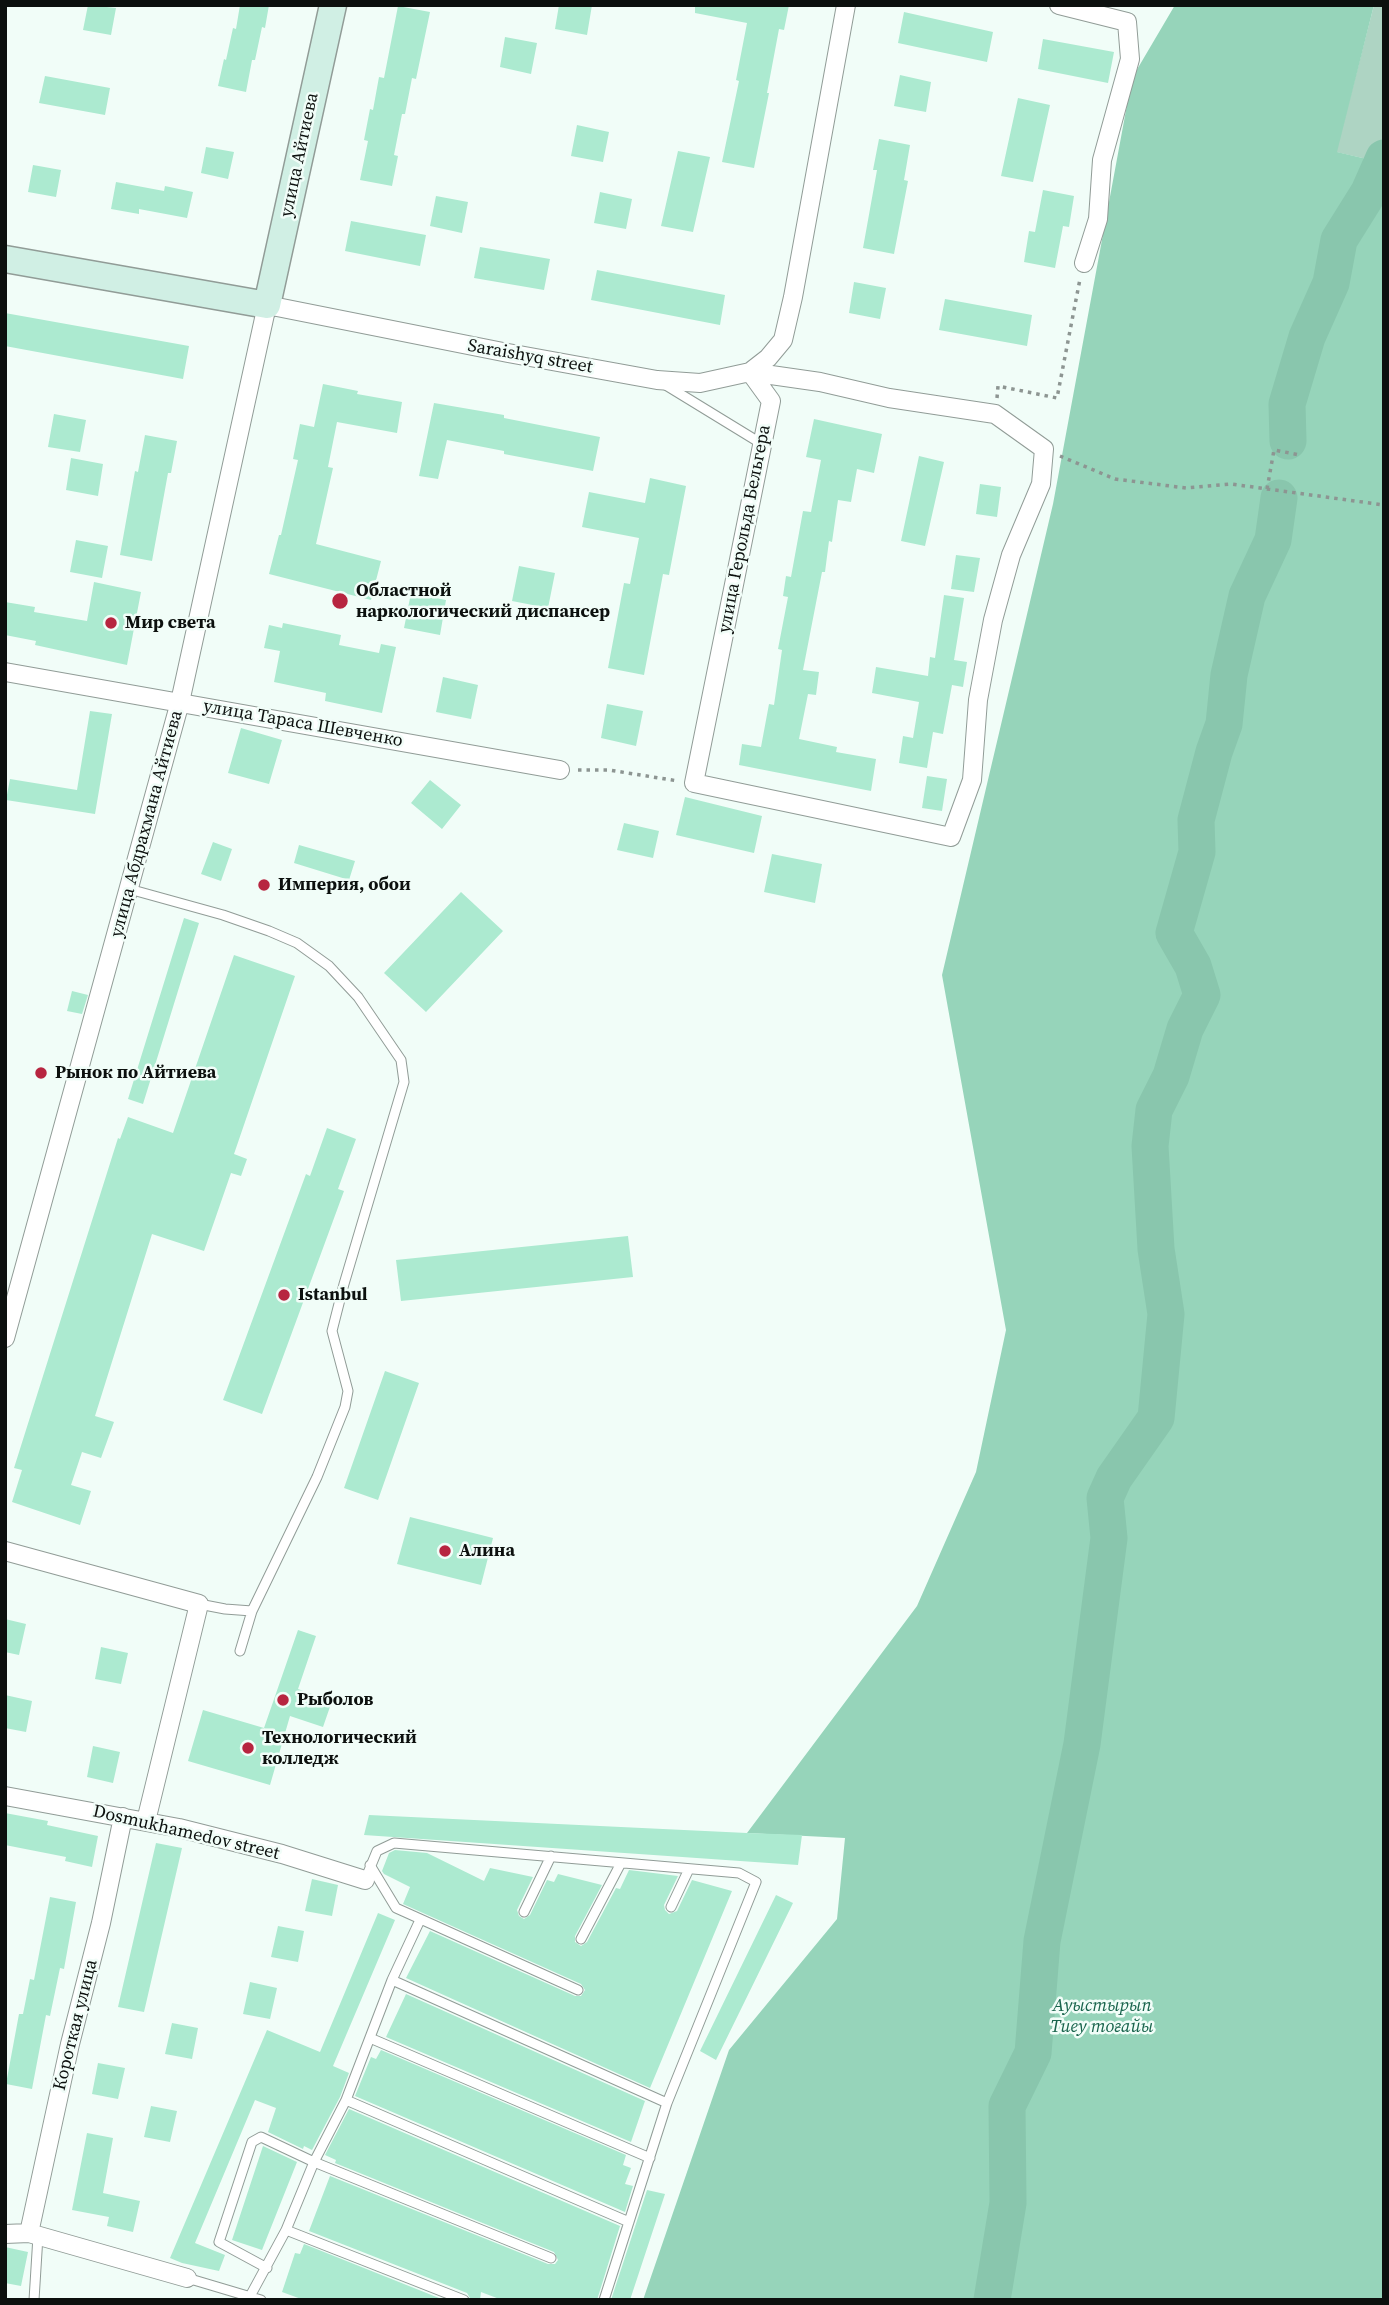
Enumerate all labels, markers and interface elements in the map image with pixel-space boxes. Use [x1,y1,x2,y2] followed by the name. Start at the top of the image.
[276,91,324,219] street label: улица Айтиева
[466,335,594,379] street label: Saraishyq street
[714,423,776,635] street label: улица Герольда Бельгера
[356,580,610,622] place label: Областной наркологический диспансер
[330,591,350,611] marker: Областной наркологический диспансер
[125,612,215,634] place label: Мир света
[103,615,119,631] marker: Мир света
[202,696,404,752] street label: улица Тараса Шевченко
[106,708,188,940] street label: улица Абдрахмана Айтиева
[278,874,411,896] place label: Империя, обои
[256,877,272,893] marker: Империя, обои
[55,1062,216,1084] place label: Рынок по Айтиева
[33,1065,49,1081] marker: Рынок по Айтиева
[298,1284,368,1306] place label: Istanbul
[276,1287,292,1303] marker: Istanbul
[459,1540,515,1562] place label: Алина
[437,1543,453,1559] marker: Алина
[297,1689,373,1711] place label: Рыболов
[275,1692,291,1708] marker: Рыболов
[262,1727,417,1770] place label: Технологический колледж
[240,1740,256,1756] marker: Технологический колледж
[91,1801,281,1865] street label: Dosmukhamedov street
[49,1957,103,2093] street label: Короткая улица
[1051,1995,1153,2038] park label: Ауыстырып Тиеу тоғайы

